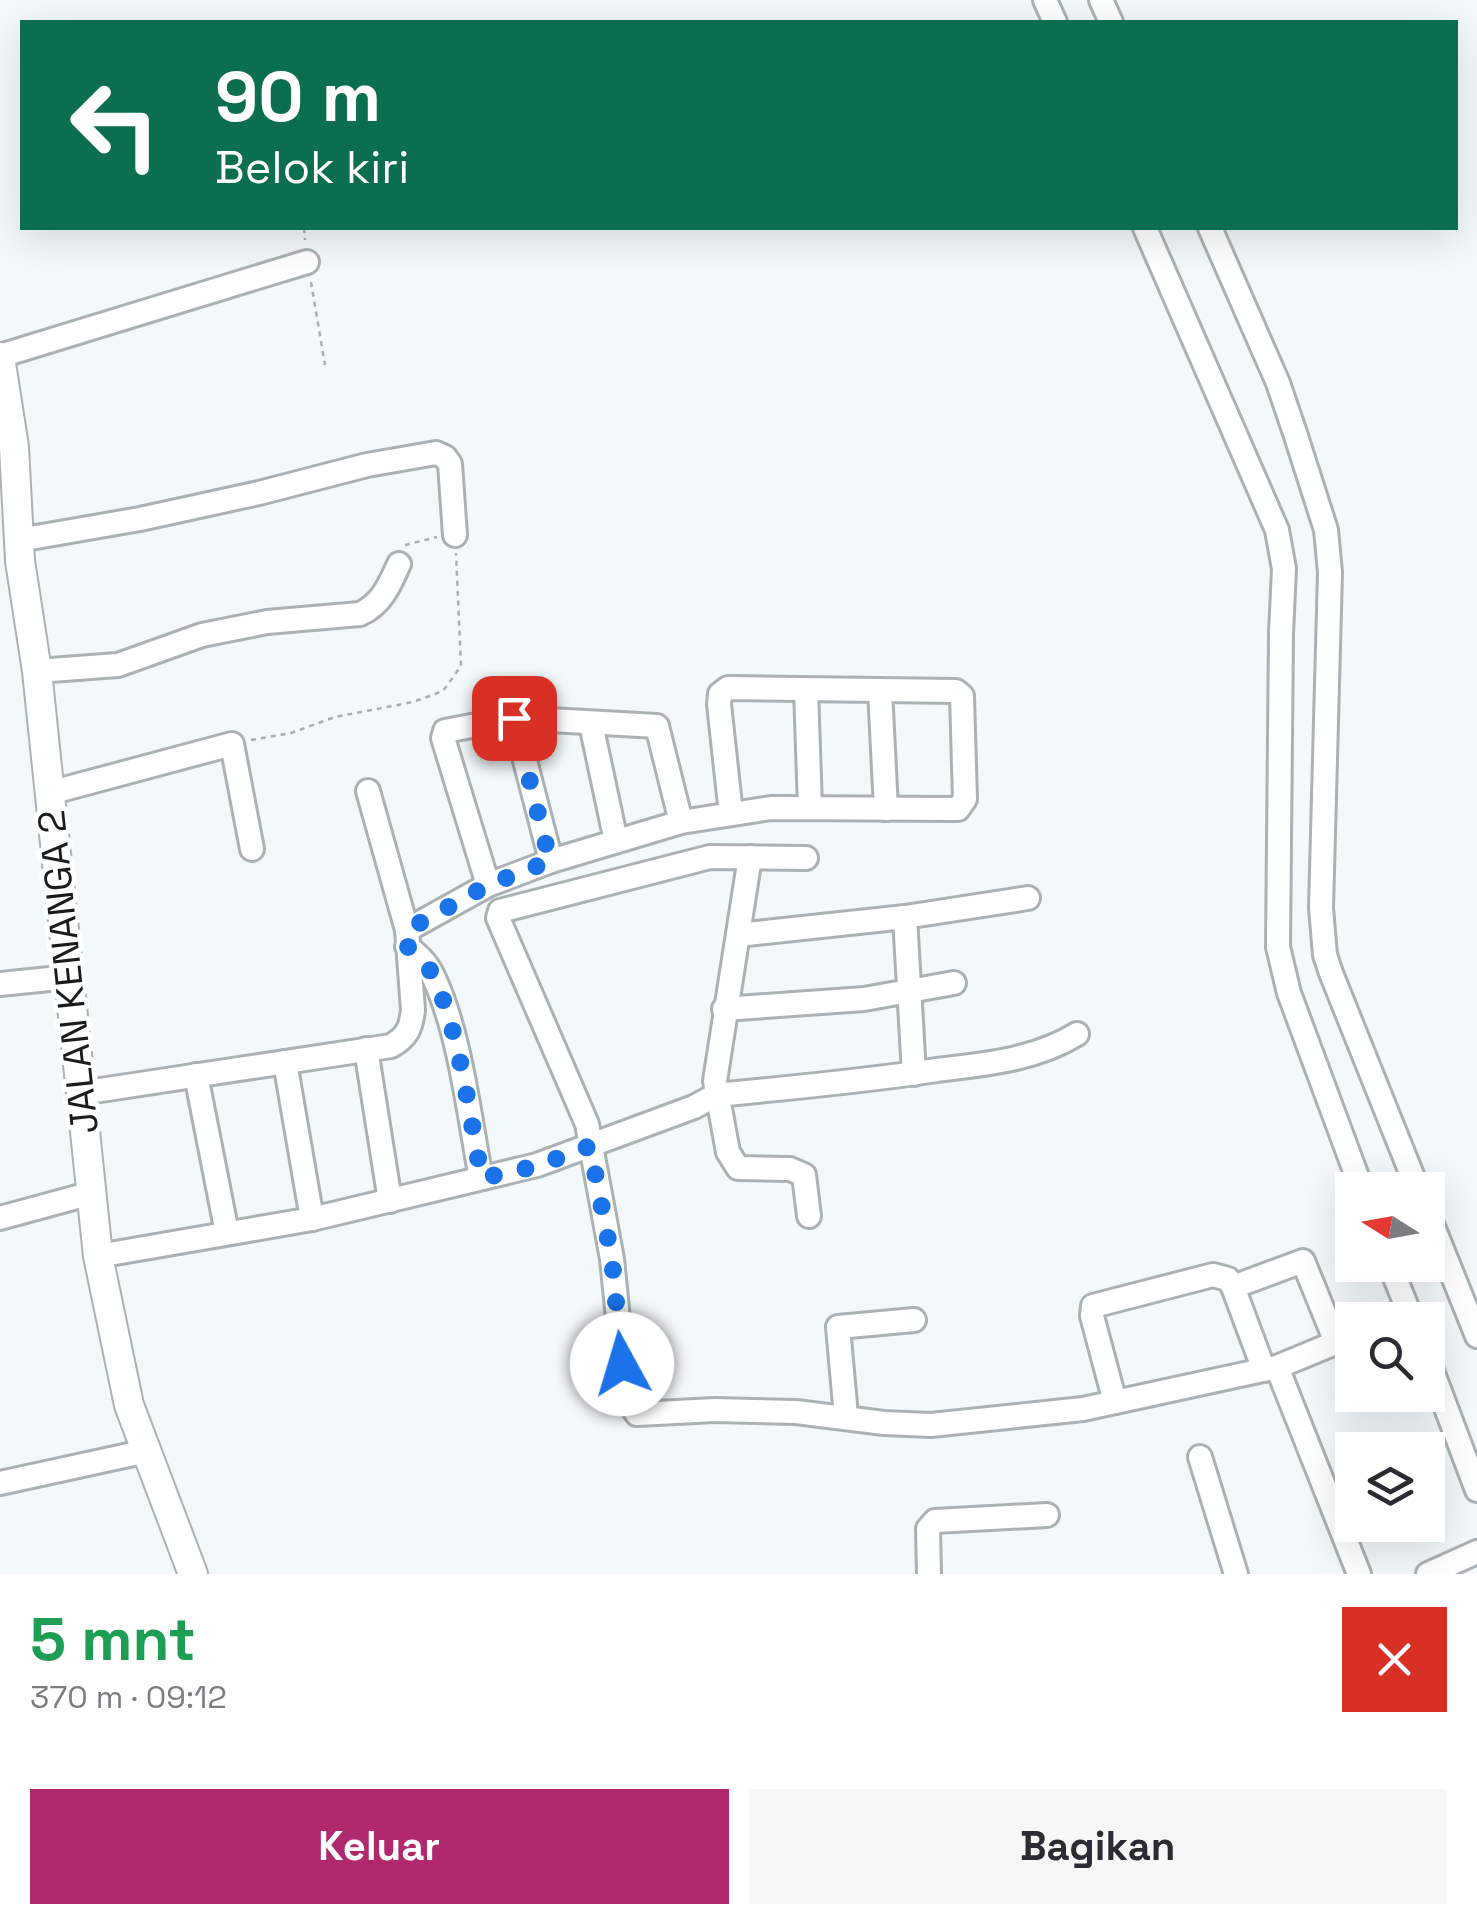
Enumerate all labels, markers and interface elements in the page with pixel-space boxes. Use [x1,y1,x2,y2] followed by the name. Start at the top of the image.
[215,52,381,141] text: 90 m
[50,60,180,190] icon: left
[215,139,409,196] text: Belok kiri
[472,676,557,761] pin
[487,691,542,746] icon: arrive
[27,808,109,1136] street label: JALAN KENANGA 2
[1335,1172,1445,1282] north arrow
[1335,1172,1445,1542] map controls
[1335,1302,1445,1412] button: search
[570,1312,674,1416] position arrow
[1335,1432,1445,1542] button: layers
[30,1601,196,1678] text: 5 mnt
[1342,1607,1447,1712] button: close
[30,1677,227,1717] text: 370 m · 09:12
[30,1789,729,1904] button: Keluar
[749,1789,1447,1904] button: Bagikan

